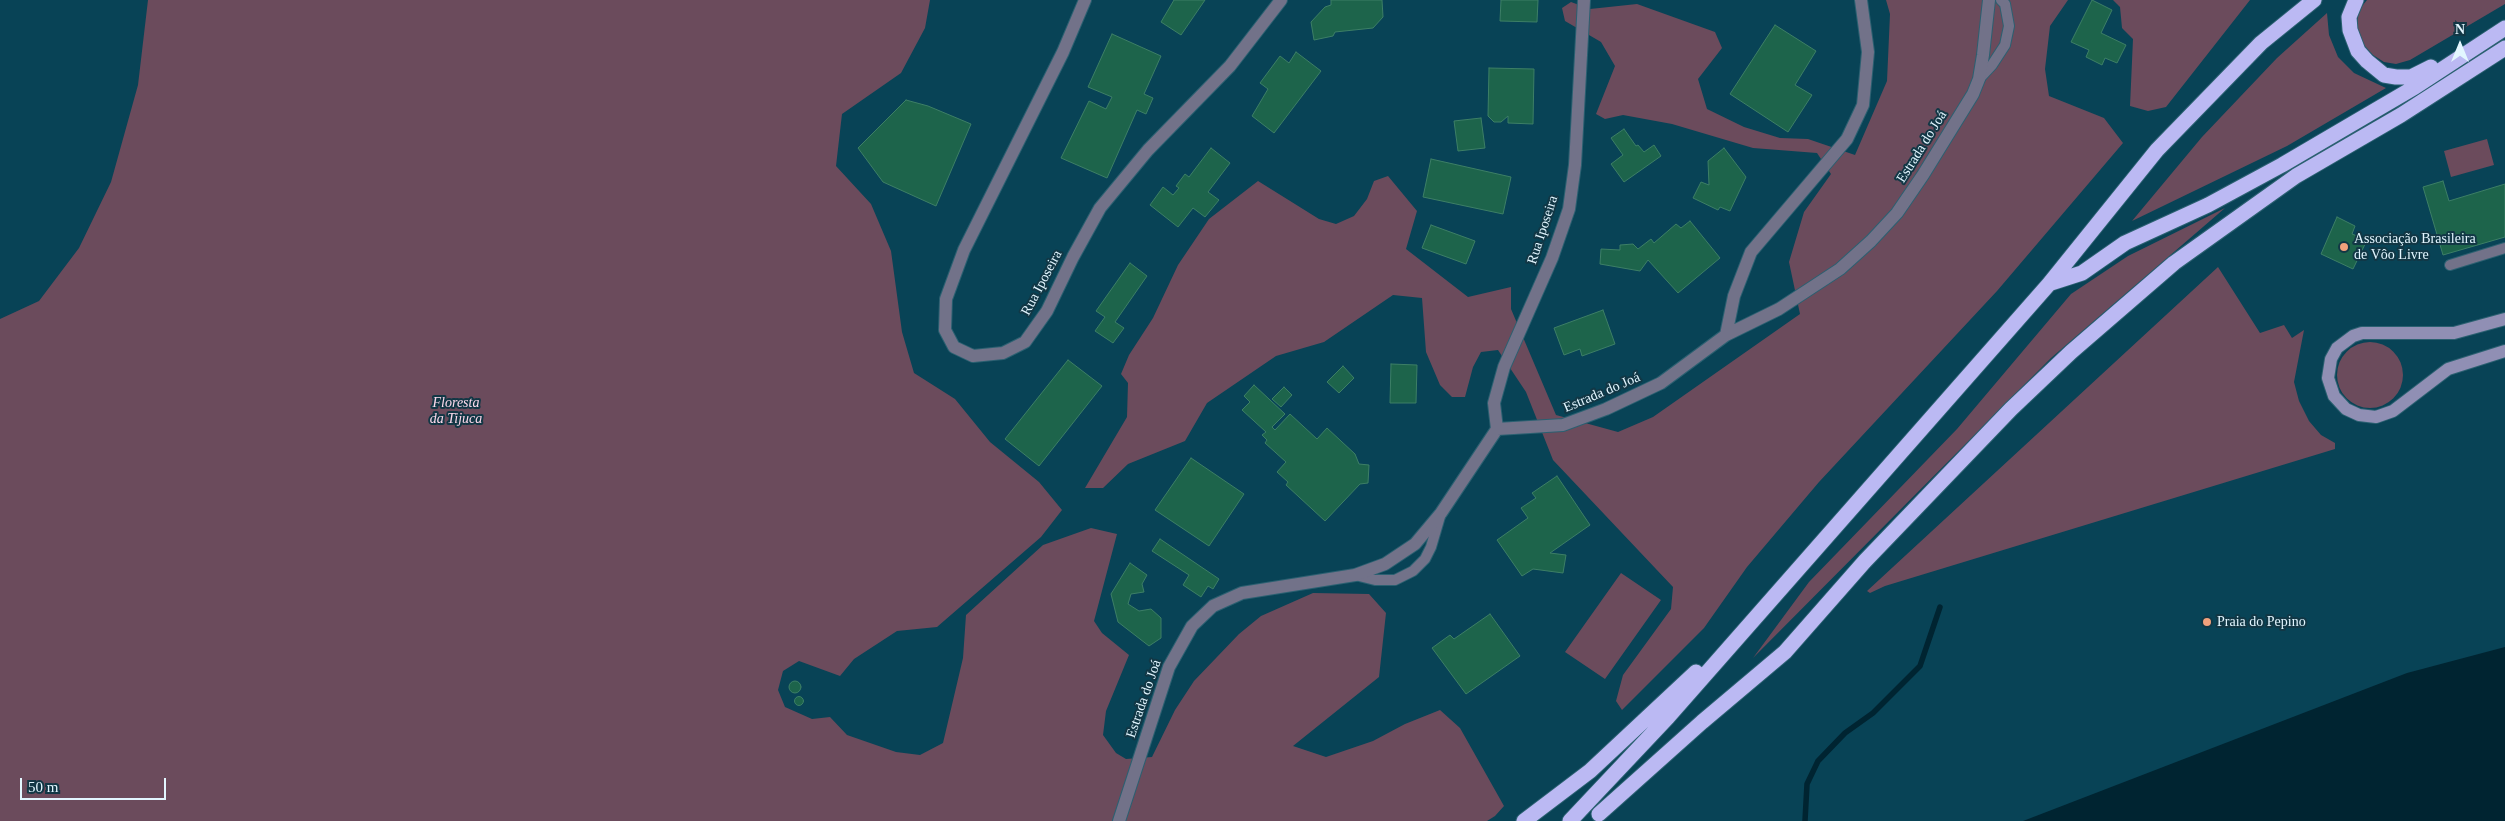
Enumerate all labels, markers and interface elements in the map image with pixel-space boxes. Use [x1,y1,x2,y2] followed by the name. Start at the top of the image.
[2435,20,2485,70] north arrow
[2455,22,2465,37] text: N
[1893,108,1951,186] street label: Estrada do Joá
[1524,194,1562,266] street label: Rua Iposeira
[2354,231,2476,264] place label: Associação Brasileira de Vôo Livre
[2338,241,2350,253] marker: Associação Brasileira de Vôo Livre
[1018,248,1066,318] street label: Rua Iposeira
[1561,369,1643,417] street label: Estrada do Joá
[430,395,482,428] park label: Floresta da Tijuca
[2217,614,2306,630] place label: Praia do Pepino
[2201,616,2213,628] marker: Praia do Pepino
[1123,658,1165,740] street label: Estrada do Joá
[22,768,169,800] scale bar
[28,779,58,795] text: 50 m

